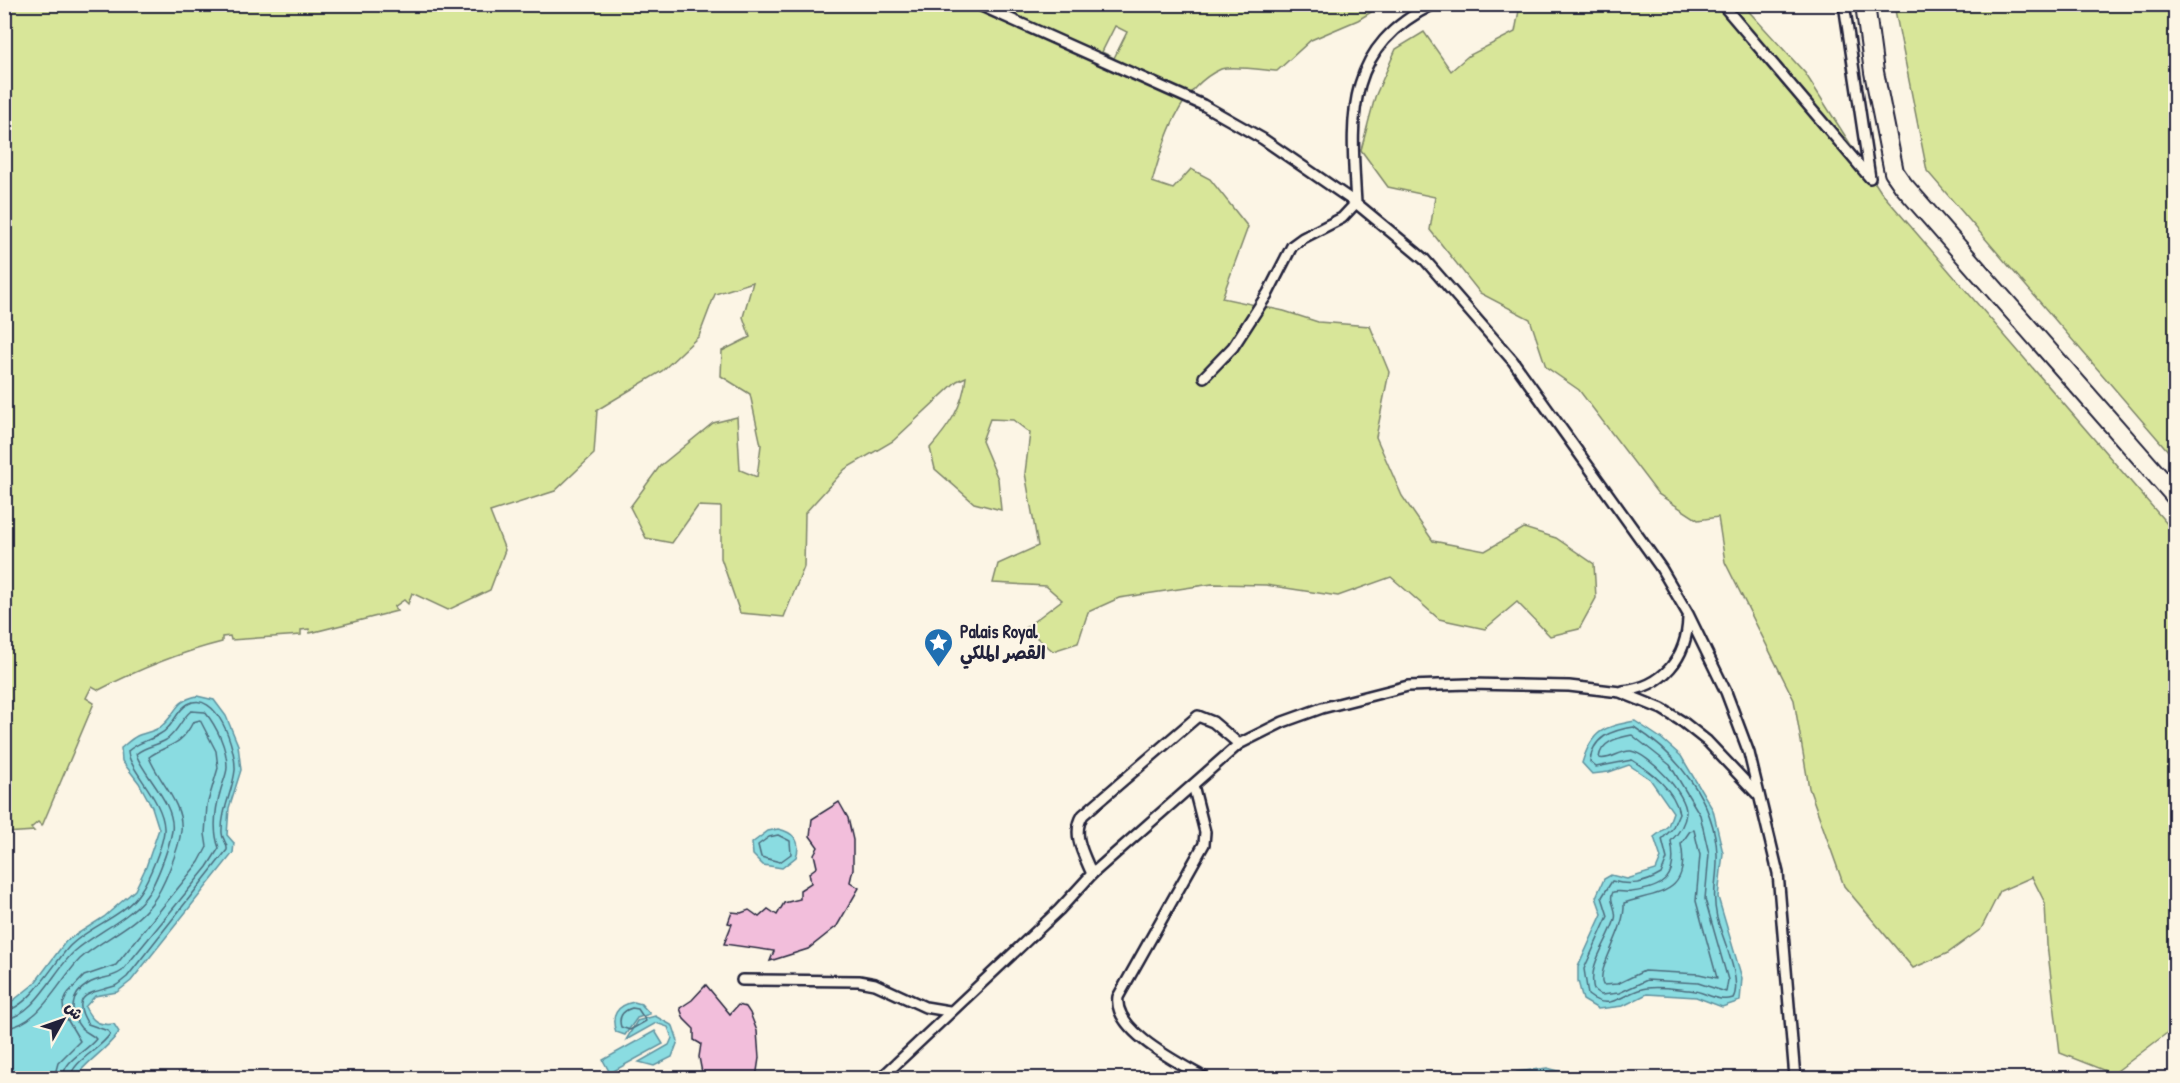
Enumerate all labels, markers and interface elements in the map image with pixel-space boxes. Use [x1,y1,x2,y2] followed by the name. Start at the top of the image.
[960,619,1046,669] place label: Palais Royal القصر الملكي
[923,626,955,668] place icon: Palais Royal القصر الملكي
[33,990,93,1050] north arrow
[60,997,89,1024] text: ش

